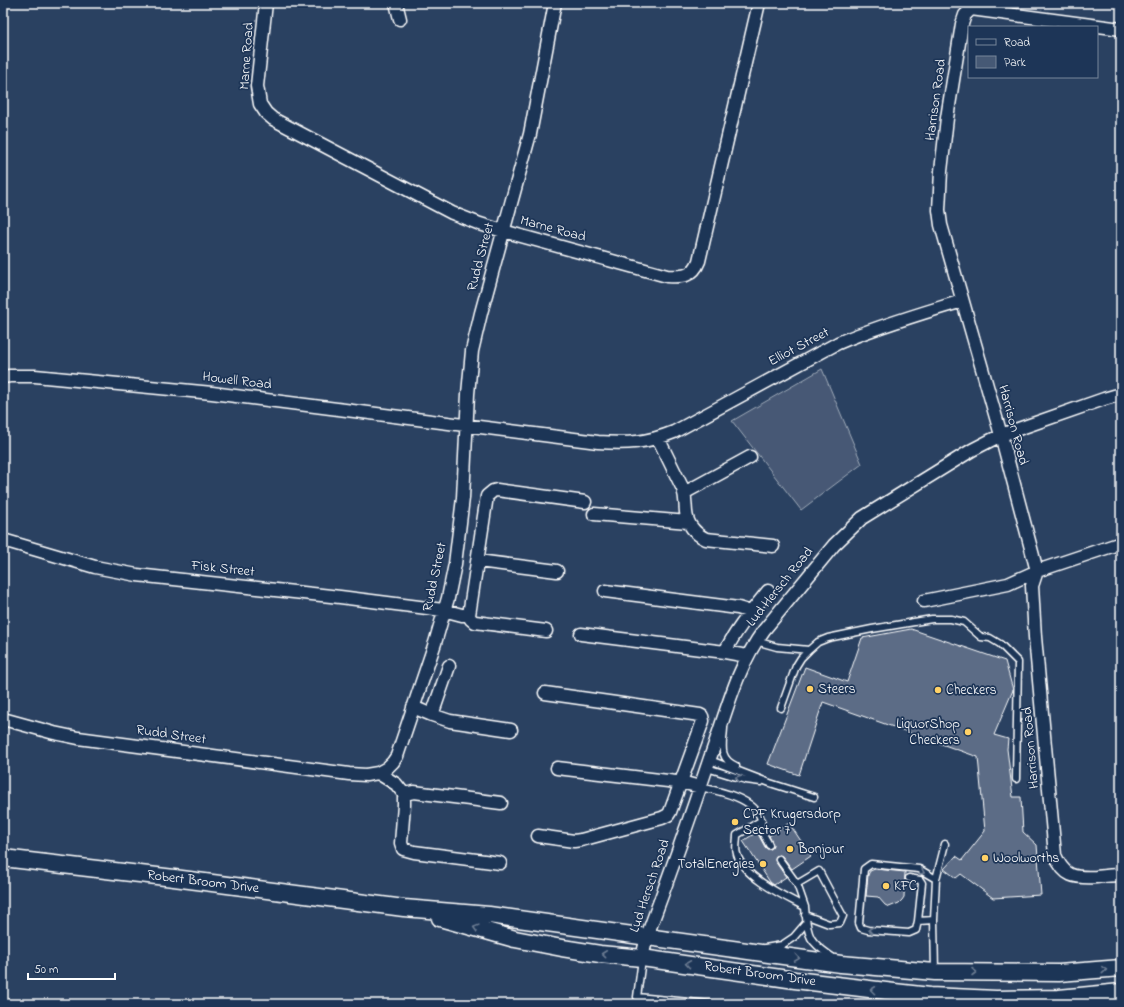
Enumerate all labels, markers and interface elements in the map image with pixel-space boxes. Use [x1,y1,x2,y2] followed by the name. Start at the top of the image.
[234,21,260,90] street label: Marne Road
[968,26,1098,78] legend
[1004,34,1030,52] text: Road
[1004,54,1026,72] text: Park
[920,58,952,142] street label: Harrison Road
[518,210,588,248] street label: Marne Road
[462,220,500,294] street label: Rudd Street
[765,322,834,372] street label: Elliot Street
[201,366,273,396] street label: Howell Road
[992,383,1034,468] street label: Harrison Road
[417,540,453,614] street label: Rudd Street
[741,543,819,631] street label: Lud Hersch Road
[189,555,256,583] street label: Fisk Street
[818,679,856,700] place label: Steers
[946,680,997,701] place label: Checkers
[805,684,815,694] marker: Steers
[933,685,943,695] marker: Checkers
[1017,706,1045,790] street label: Harrison Road
[896,714,960,751] place label: LiquorShop Checkers
[135,720,208,750] street label: Rudd Street
[963,727,973,737] marker: LiquorShop Checkers
[735,774,742,783] one-way arrow
[743,804,841,841] place label: CPF Krugersdorp Sector 7
[730,817,740,827] marker: CPF Krugersdorp Sector 7
[624,837,676,935] street label: Lud Hersch Road
[797,839,845,860] place label: Bonjour
[785,844,795,854] marker: Bonjour
[993,848,1060,869] place label: Woolworths
[980,853,990,863] marker: Woolworths
[677,854,755,876] place label: TotalEnergies
[758,859,768,869] marker: TotalEnergies
[146,865,261,899] street label: Robert Broom Drive
[917,867,925,875] one-way arrow
[894,876,917,897] place label: KFC
[881,881,891,891] marker: KFC
[473,924,480,933] one-way arrow
[868,926,874,935] one-way arrow
[601,950,607,959] one-way arrow
[794,953,800,962] one-way arrow
[28,955,115,981] scale bar
[703,956,818,992] street label: Robert Broom Drive
[685,960,691,969] one-way arrow
[34,961,58,979] text: 50 m
[1101,965,1107,974] one-way arrow
[971,968,977,976] one-way arrow
[870,985,876,994] one-way arrow

